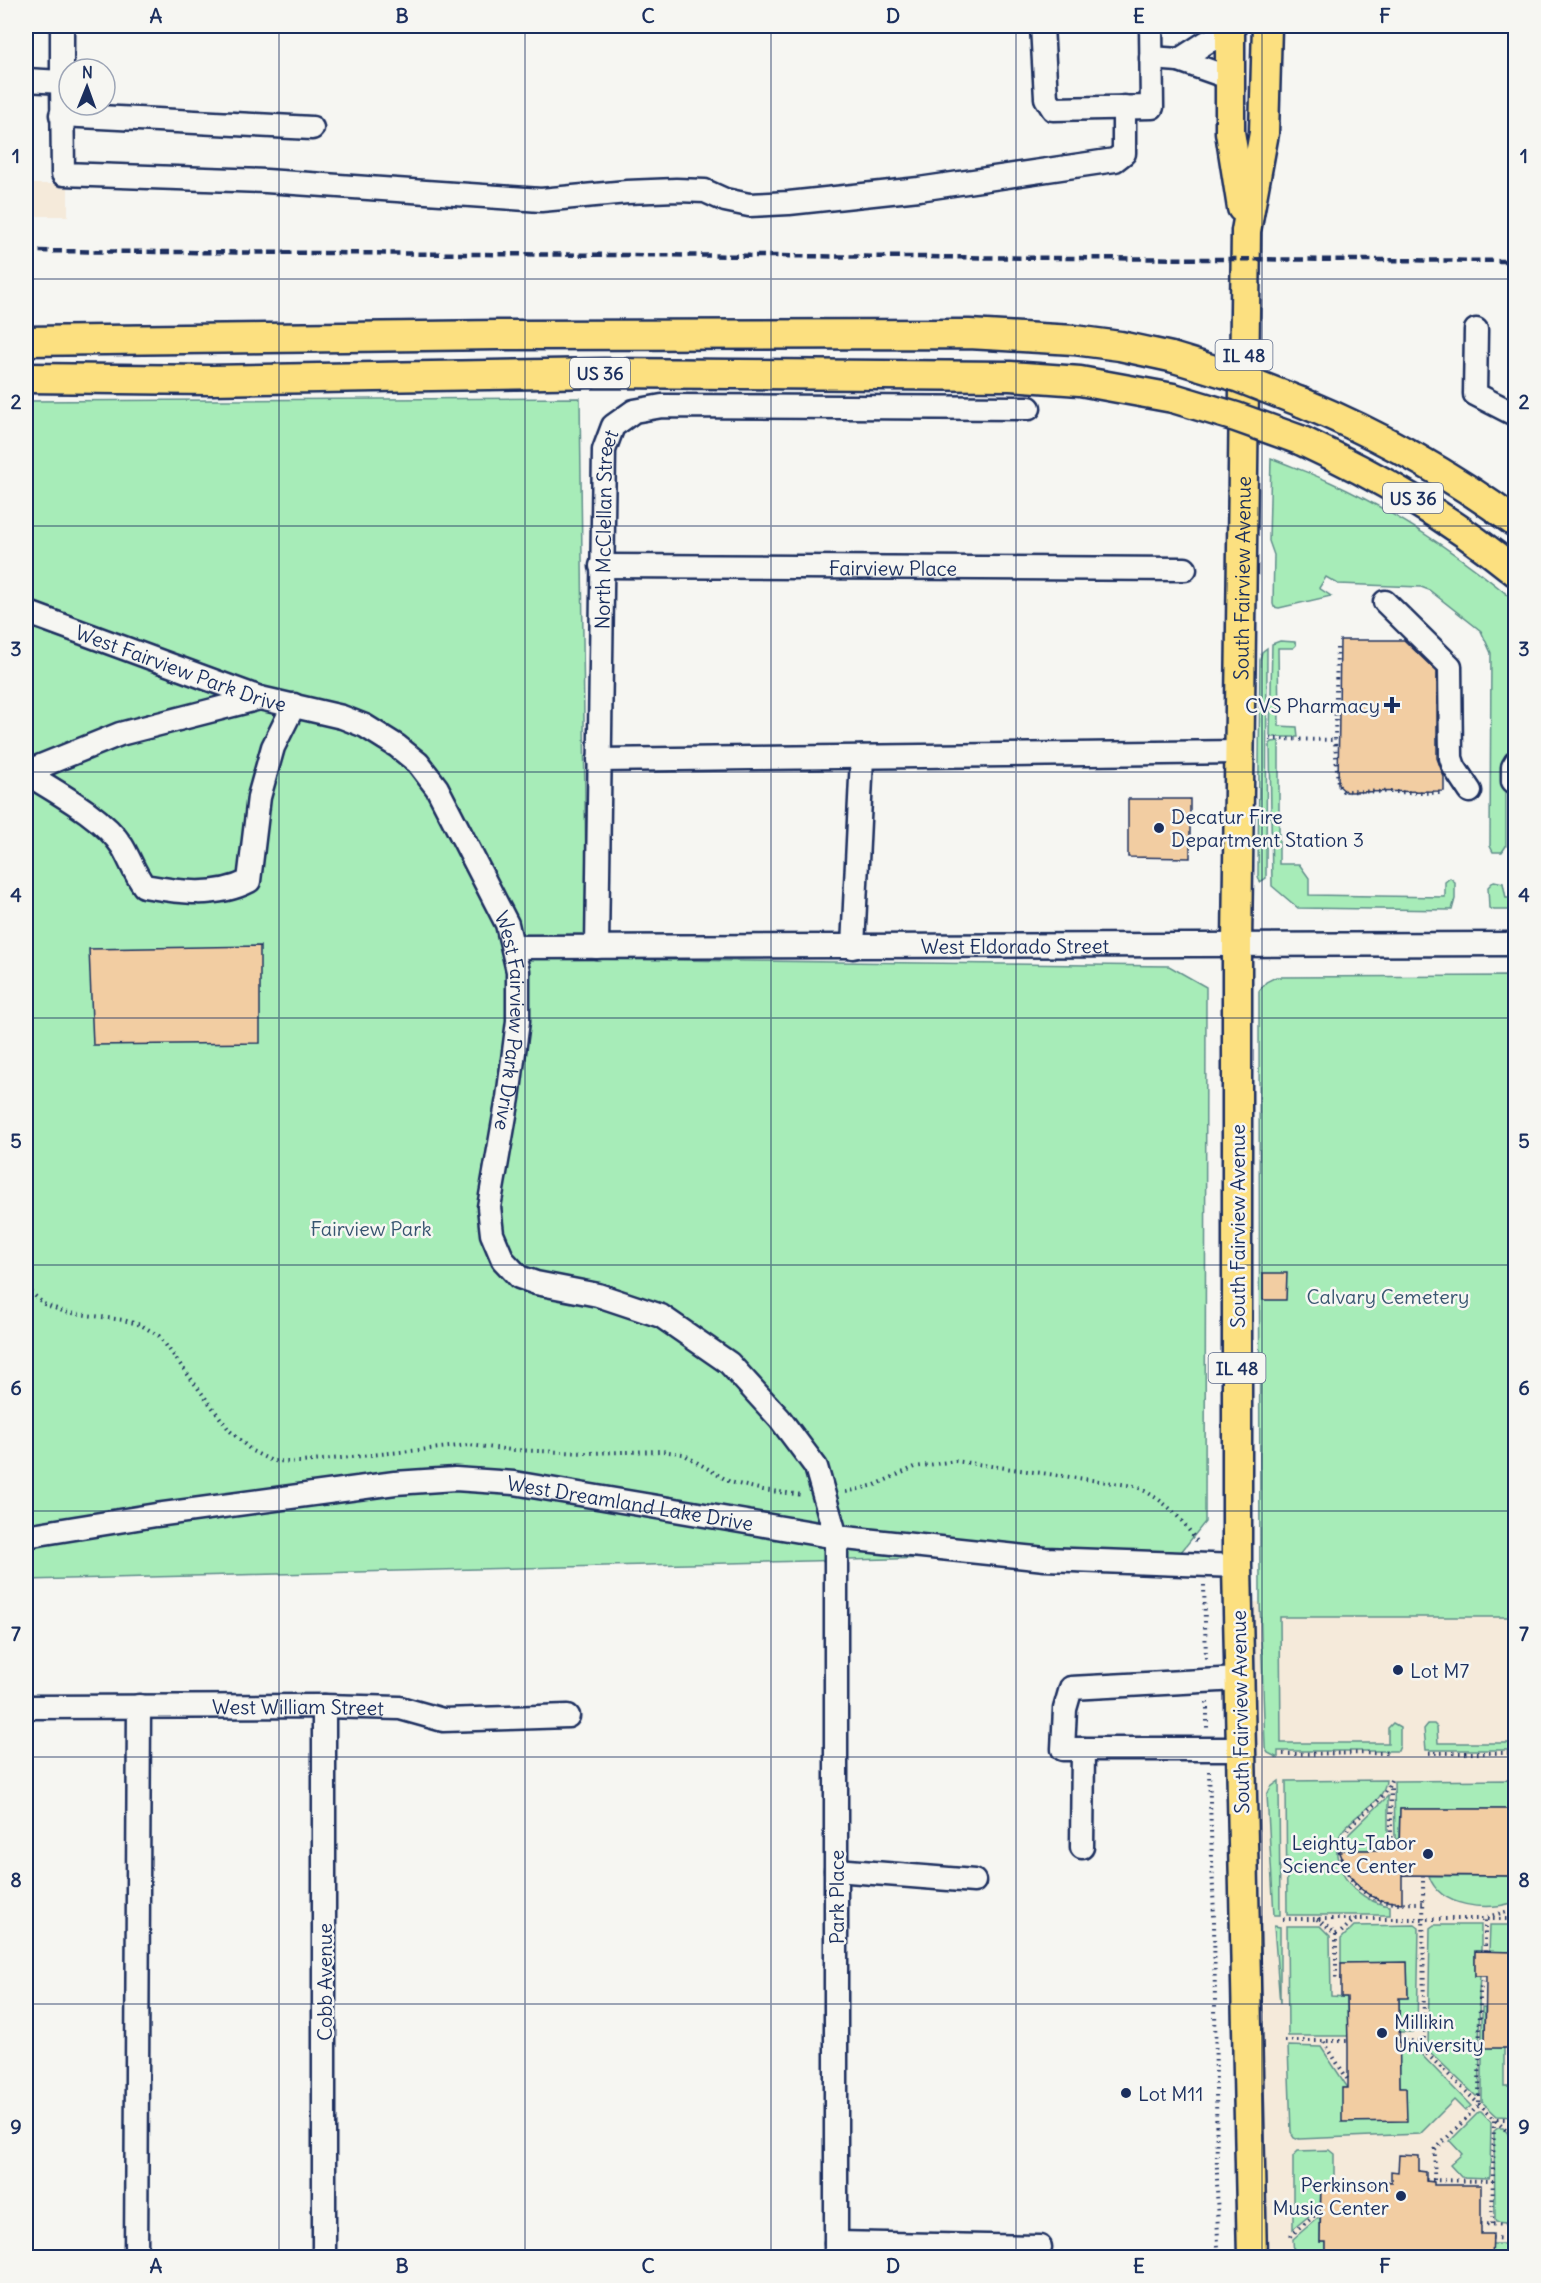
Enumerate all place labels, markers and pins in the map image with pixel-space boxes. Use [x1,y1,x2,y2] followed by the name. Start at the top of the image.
[1245,693,1380,718] place label: CVS Pharmacy
[1385,698,1399,712] marker: CVS Pharmacy
[1171,804,1364,852] place label: Decatur Fire Department Station 3
[1152,821,1166,835] marker: Decatur Fire Department Station 3
[1410,1658,1469,1683] place label: Lot M7
[1391,1663,1405,1677] marker: Lot M7
[1282,1830,1416,1878] place label: Leighty-Tabor Science Center
[1421,1847,1435,1861] marker: Leighty-Tabor Science Center
[1394,2009,1484,2057] place label: Millikin University
[1375,2026,1389,2040] marker: Millikin University
[1138,2081,1203,2106] place label: Lot M11
[1119,2086,1133,2100] marker: Lot M11
[1272,2172,1389,2220] place label: Perkinson Music Center
[1394,2189,1408,2203] marker: Perkinson Music Center

